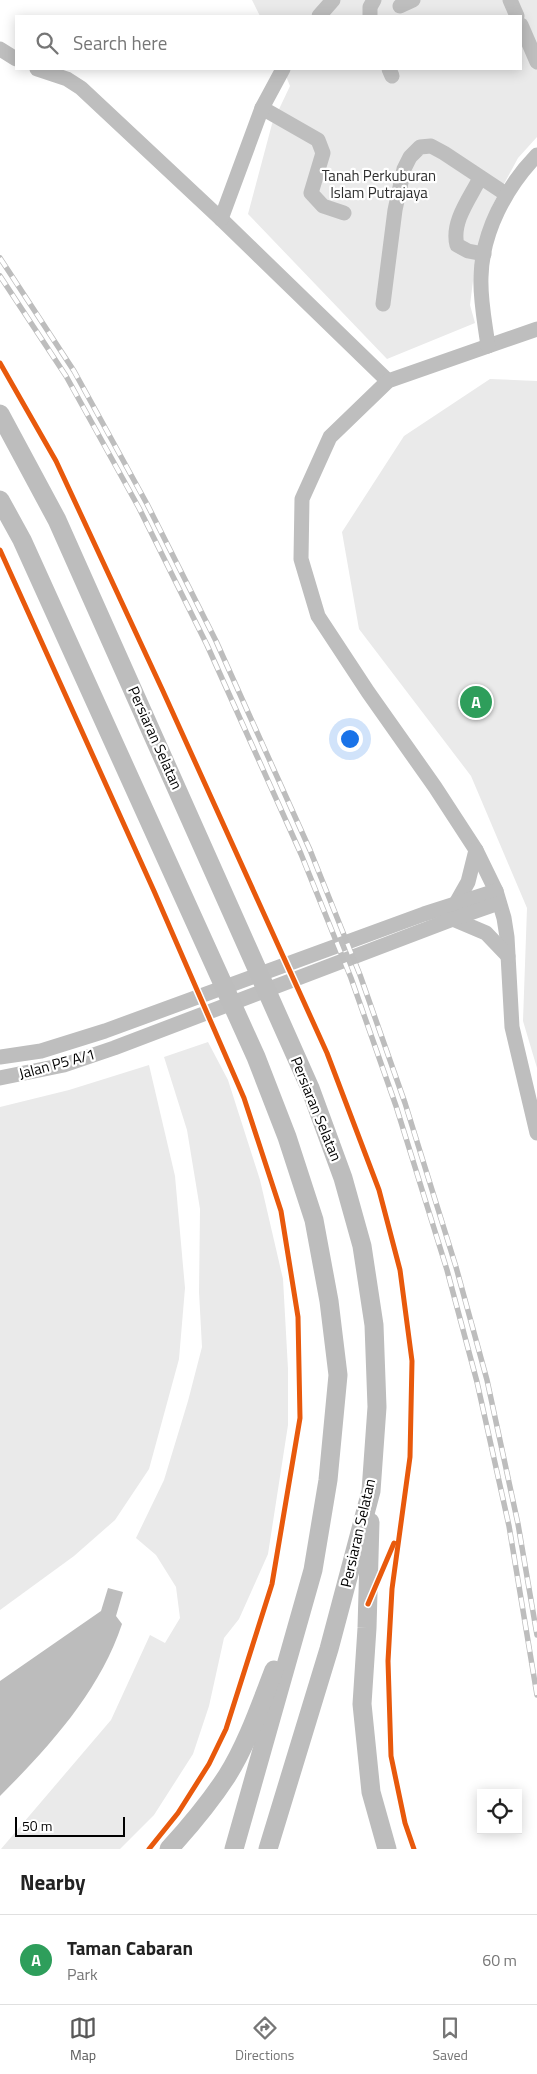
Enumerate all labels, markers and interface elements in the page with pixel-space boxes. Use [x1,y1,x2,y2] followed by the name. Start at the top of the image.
[15,15,522,70] search box
[73,28,167,57] text: Search here
[33,29,61,57] icon: search
[322,164,436,204] park label: Tanah Perkuburan Islam Putrajaya
[122,682,189,793] street label: Persiaran Selatan
[460,683,492,721] pin: A
[337,726,363,752] your location
[16,1042,98,1085] street label: Jalan P5 A/1
[285,1053,348,1165] street label: Persiaran Selatan
[334,1476,381,1590] street label: Persiaran Selatan
[477,1789,522,1834] map controls
[477,1789,522,1834] button: locate
[15,1814,125,1837] scale bar
[22,1815,52,1836] text: 50 m
[20,1866,85,1898] text: Nearby
[67,1933,193,1962] text: Taman Cabaran
[31,1948,41,1972] text: A
[482,1948,517,1972] text: 60 m
[67,1962,98,1986] text: Park
[69,2014,97,2065] tab: Map
[235,2014,294,2065] tab: Directions
[432,2014,468,2065] tab: Saved

